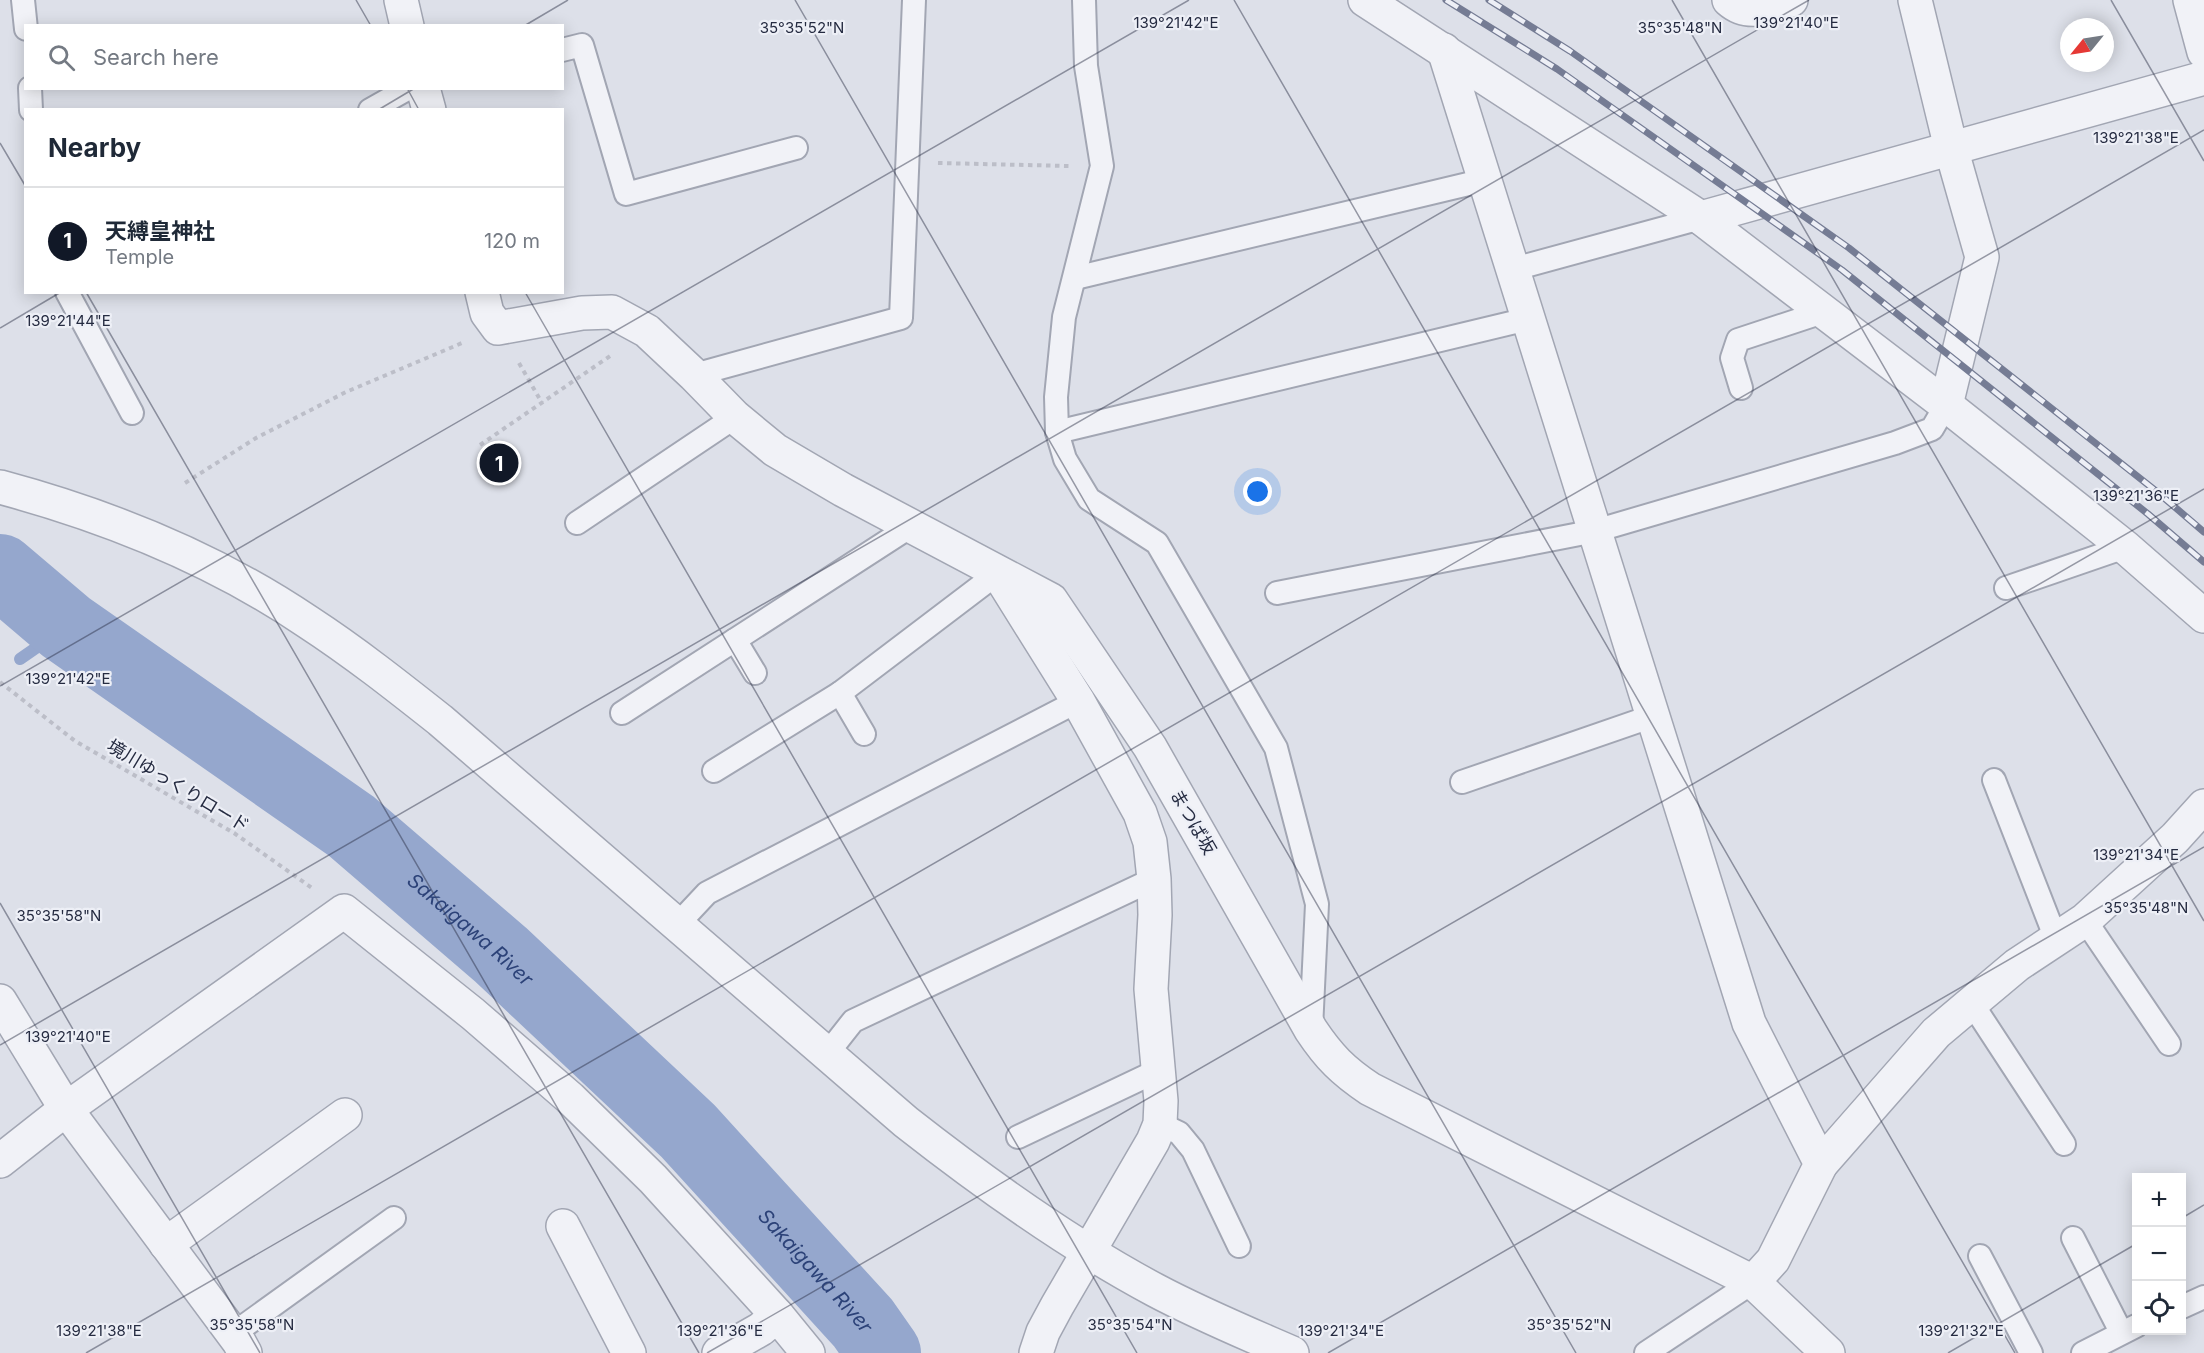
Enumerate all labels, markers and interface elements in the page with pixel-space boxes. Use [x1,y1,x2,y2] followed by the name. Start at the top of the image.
[1133,13,1219,32] text: 139°21'42"E
[1753,13,1839,32] text: 139°21'40"E
[760,18,844,37] text: 35°35'52"N
[1638,18,1722,37] text: 35°35'48"N
[2060,18,2114,72] north arrow
[24,24,564,90] search box
[45,41,78,74] icon: search
[93,44,219,70] text: Search here
[2093,128,2179,147] text: 139°21'38"E
[48,132,141,163] text: Nearby
[105,218,215,244] text: 天縛皇神社
[63,229,72,253] text: 1
[484,229,540,253] text: 120 m
[105,245,174,269] text: Temple
[25,311,111,330] text: 139°21'44"E
[480,440,518,486] pin: 1
[1243,477,1272,506] your location
[2093,486,2179,505] text: 139°21'36"E
[25,669,111,688] text: 139°21'42"E
[103,735,253,836] street label: 境川ゆっくりロード
[1166,785,1221,858] street label: まつば坂
[2093,845,2179,864] text: 139°21'34"E
[403,868,538,991] water label: Sakaigawa River
[2104,898,2188,917] text: 35°35'48"N
[17,906,101,925] text: 35°35'58"N
[25,1027,111,1046] text: 139°21'40"E
[2132,1173,2186,1335] map controls
[2132,1173,2186,1227] button: +
[753,1204,878,1338] water label: Sakaigawa River
[2132,1227,2186,1281] button: −
[2132,1281,2186,1335] button: locate
[210,1315,294,1334] text: 35°35'58"N
[1087,1315,1173,1334] text: 35°35'54"N
[1527,1315,1611,1334] text: 35°35'52"N
[56,1321,142,1340] text: 139°21'38"E
[677,1321,763,1340] text: 139°21'36"E
[1298,1321,1384,1340] text: 139°21'34"E
[1918,1321,2004,1340] text: 139°21'32"E

